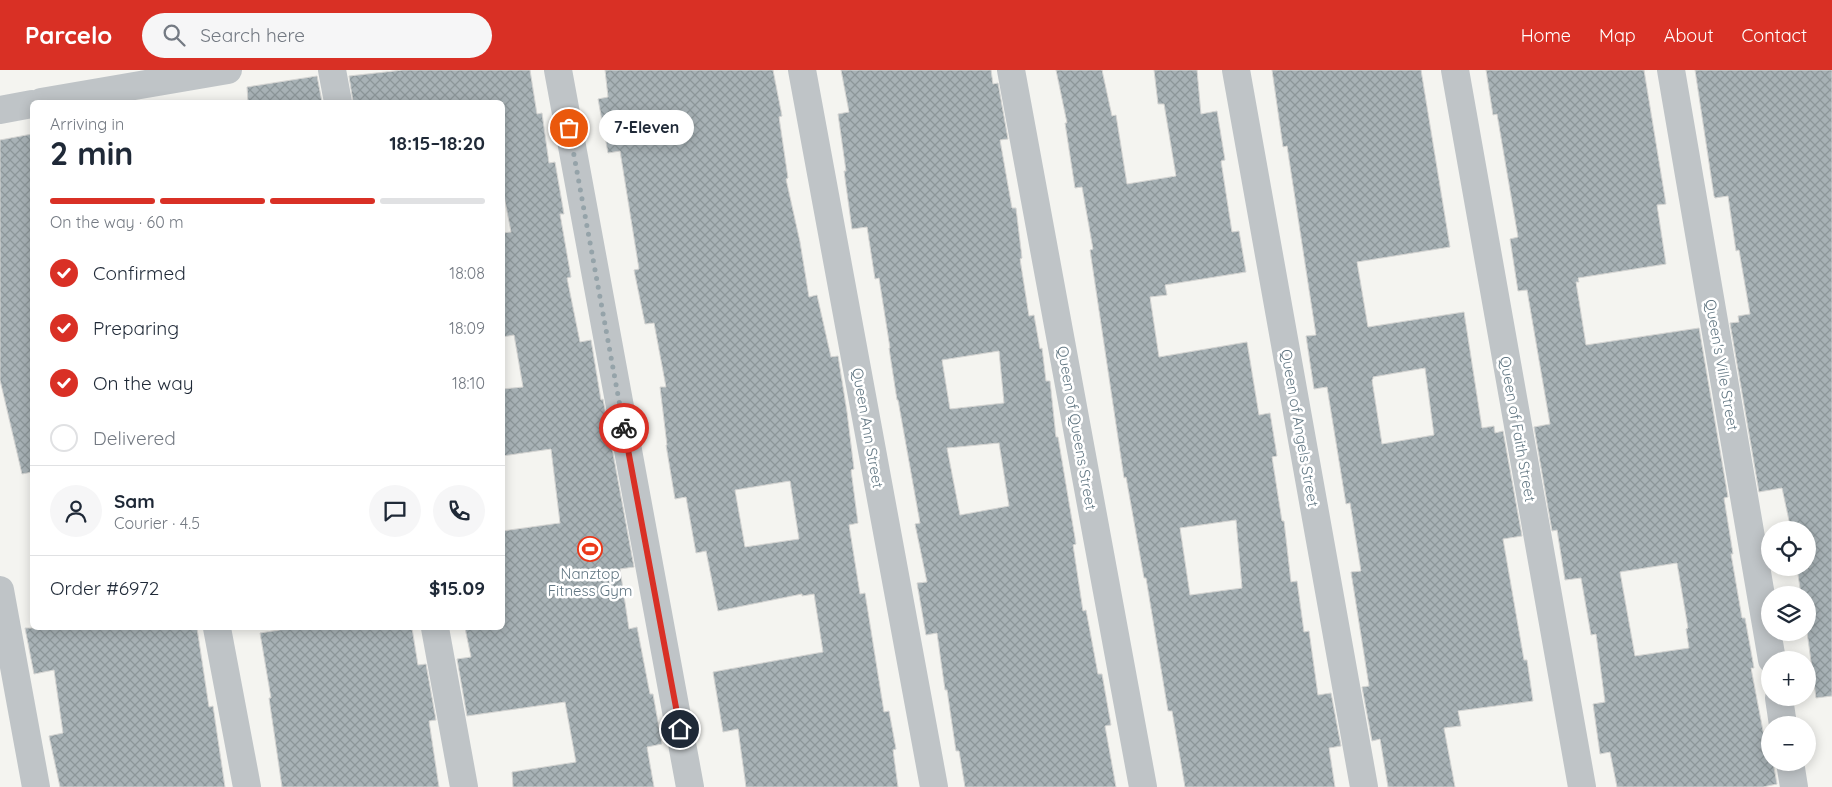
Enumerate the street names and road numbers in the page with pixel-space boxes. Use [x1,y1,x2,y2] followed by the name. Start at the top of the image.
[1701,298,1743,432] street label: Queen's Ville Street
[1053,344,1101,512] street label: Queen of Queens Street
[1277,348,1323,508] street label: Queen of Angels Street
[1496,355,1540,503] street label: Queen of Faith Street
[848,366,888,490] street label: Queen Ann Street

